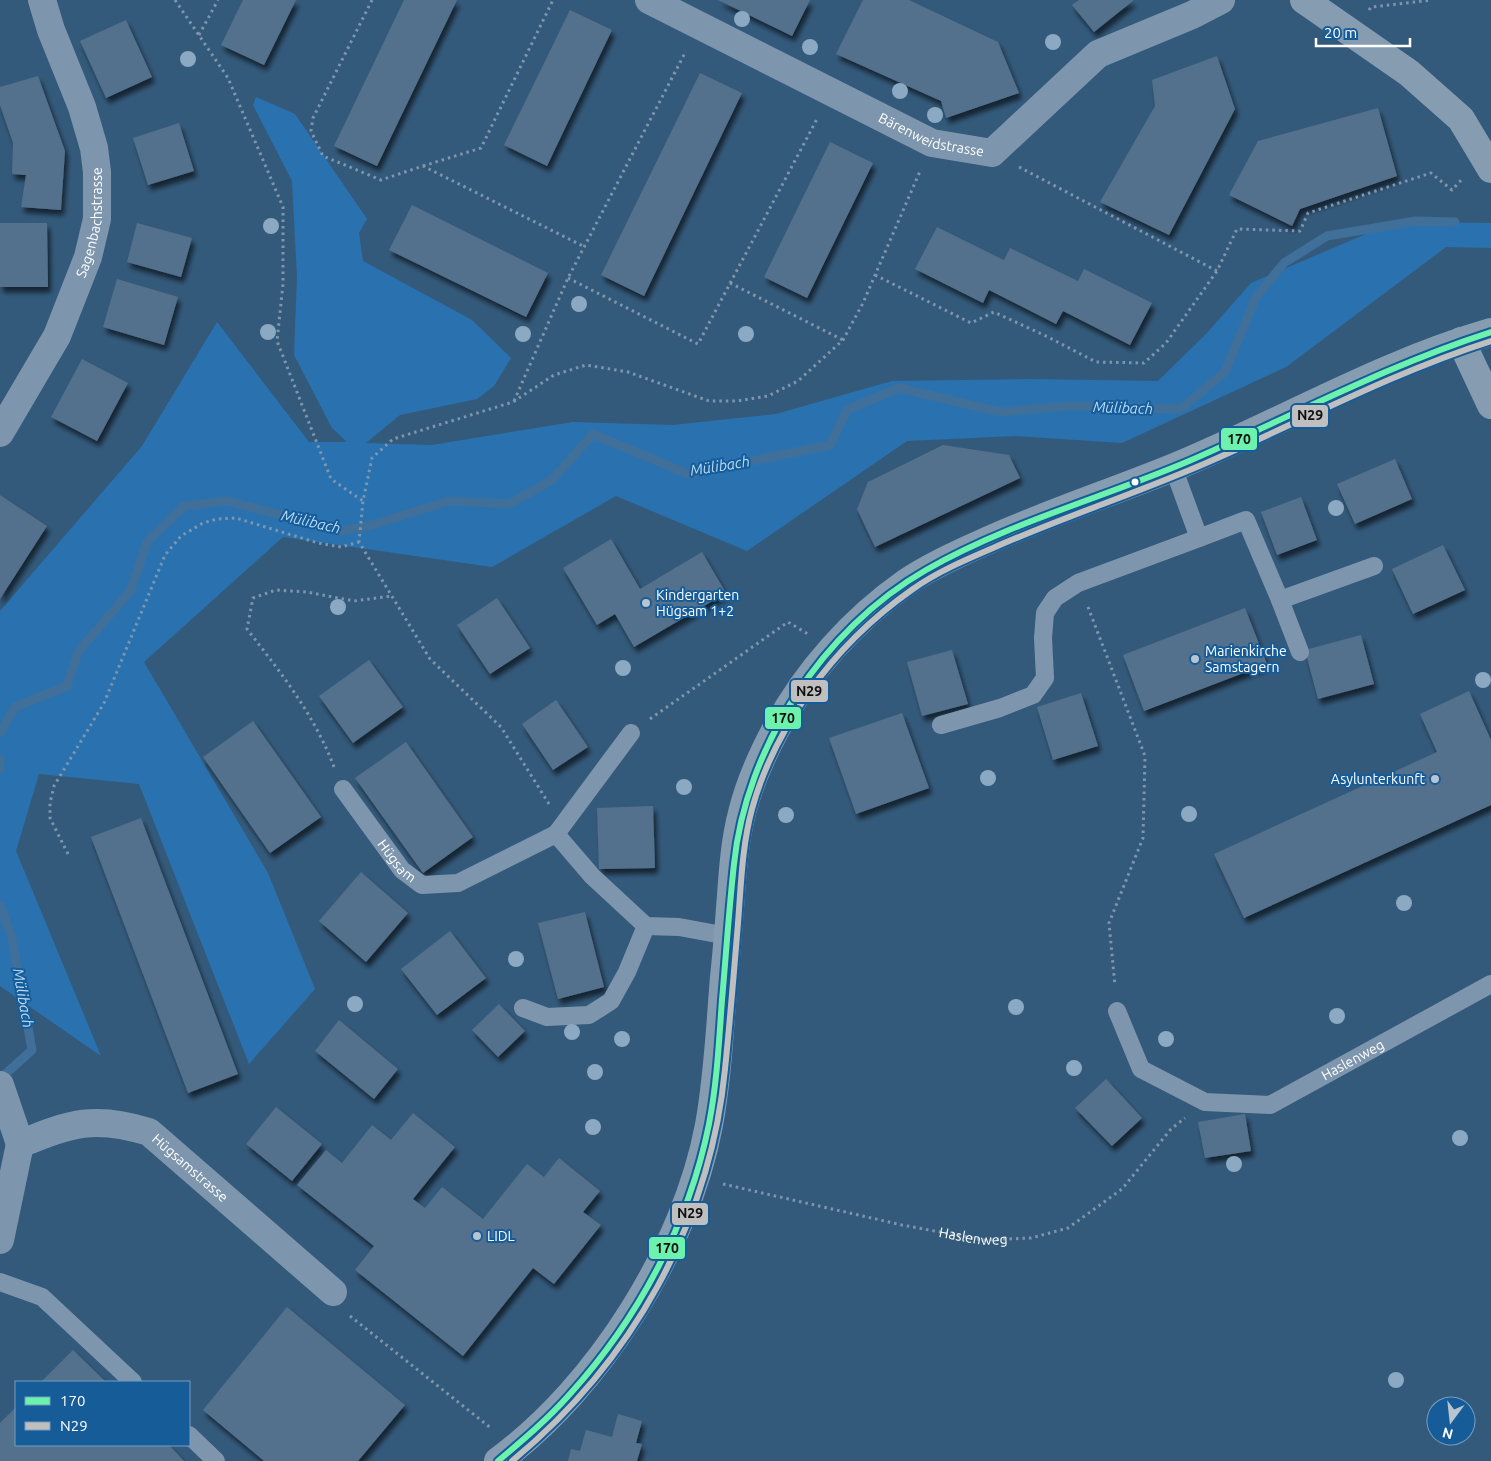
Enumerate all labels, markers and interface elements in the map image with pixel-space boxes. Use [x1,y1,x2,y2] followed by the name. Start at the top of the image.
[1316,15,1410,47] scale bar
[1324,24,1357,41] text: 20 m
[876,109,985,160] street label: Bärenweidstrasse
[73,166,105,280] street label: Sagenbachstrasse
[1093,398,1153,417] water label: Mülibach
[1291,404,1329,428] line badge: N29
[1297,407,1323,423] text: N29
[1220,427,1258,451] line badge: 170
[1227,431,1251,447] text: 170
[689,452,751,479] water label: Mülibach
[1130,477,1140,487] unlabelled marker
[280,506,342,537] water label: Mülibach
[656,587,739,619] place label: Kindergarten Hügsam 1+2
[640,597,652,609] marker: Kindergarten Hügsam 1+2
[1205,643,1287,675] place label: Marienkirche Samstagern
[1189,653,1201,665] marker: Marienkirche Samstagern
[790,679,829,703] line badge: N29
[796,683,822,699] text: N29
[764,706,802,730] line badge: 170
[771,710,795,726] text: 170
[1331,771,1425,787] place label: Asylunterkunft
[1429,773,1441,785] marker: Asylunterkunft
[374,836,419,886] street label: Hügsam
[10,967,37,1029] water label: Mülibach
[1318,1036,1387,1083] street label: Haslenweg
[149,1131,231,1205] street label: Hügsamstrasse
[671,1202,709,1226] line badge: N29
[677,1205,703,1221] text: N29
[938,1224,1008,1248] street label: Haslenweg
[487,1228,515,1244] place label: LIDL
[471,1230,483,1242] marker: LIDL
[648,1236,686,1260] line badge: 170
[655,1240,679,1256] text: 170
[15,1381,190,1446] legend
[60,1392,85,1409] text: 170
[1426,1396,1476,1446] north arrow
[60,1417,88,1434] text: N29
[1441,1424,1455,1443] text: N

